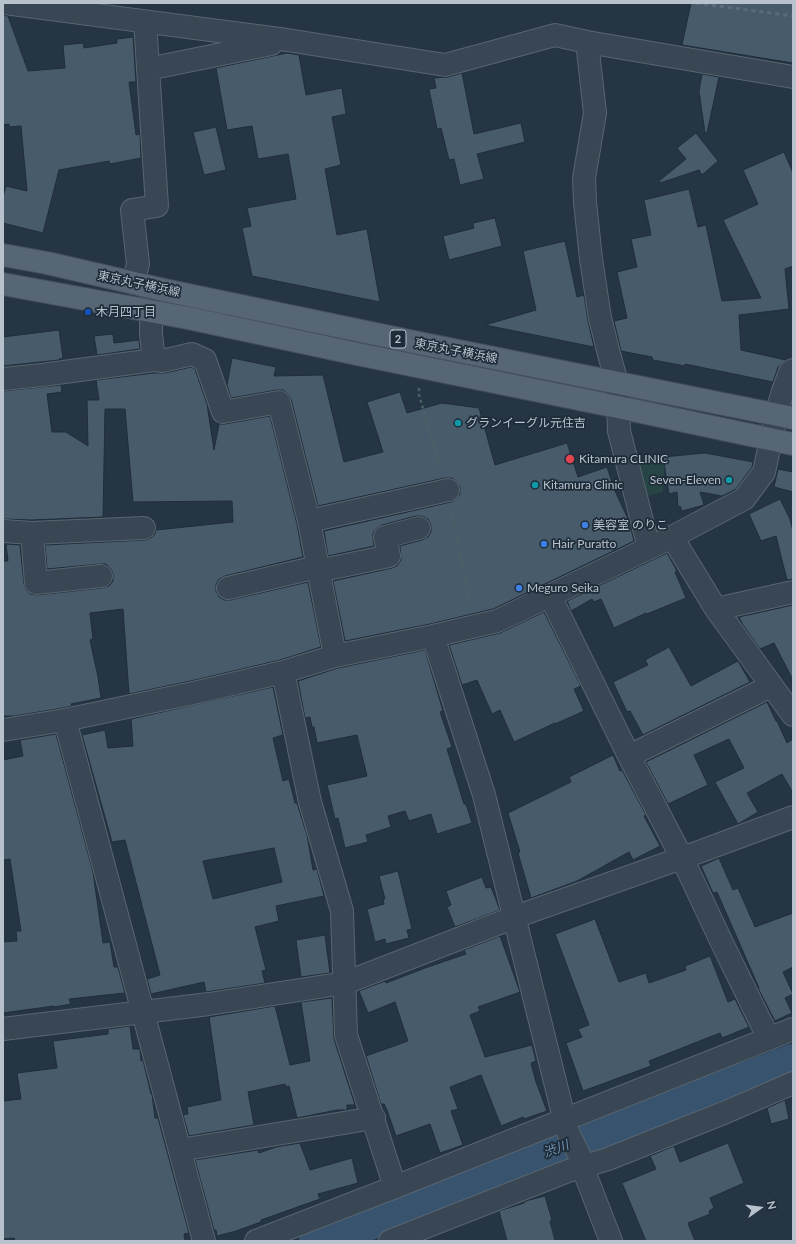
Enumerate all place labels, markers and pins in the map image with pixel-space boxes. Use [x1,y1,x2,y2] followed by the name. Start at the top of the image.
[96,305,156,319] place label: 木月四丁目
[83,307,93,317] marker: 木月四丁目
[466,416,586,430] place label: グランイーグル元住吉
[453,418,463,428] marker: グランイーグル元住吉
[579,452,668,466] place label: Kitamura CLINIC
[564,453,576,465] marker: Kitamura CLINIC
[650,473,721,487] place label: Seven-Eleven
[724,475,734,485] marker: Seven-Eleven
[543,478,623,492] place label: Kitamura Clinic
[530,480,540,490] marker: Kitamura Clinic
[593,518,668,532] place label: 美容室 のりこ
[580,520,590,530] marker: 美容室 のりこ
[552,537,616,551] place label: Hair Puratto
[539,539,549,549] marker: Hair Puratto
[527,581,599,595] place label: Meguro Seika
[514,583,524,593] marker: Meguro Seika

